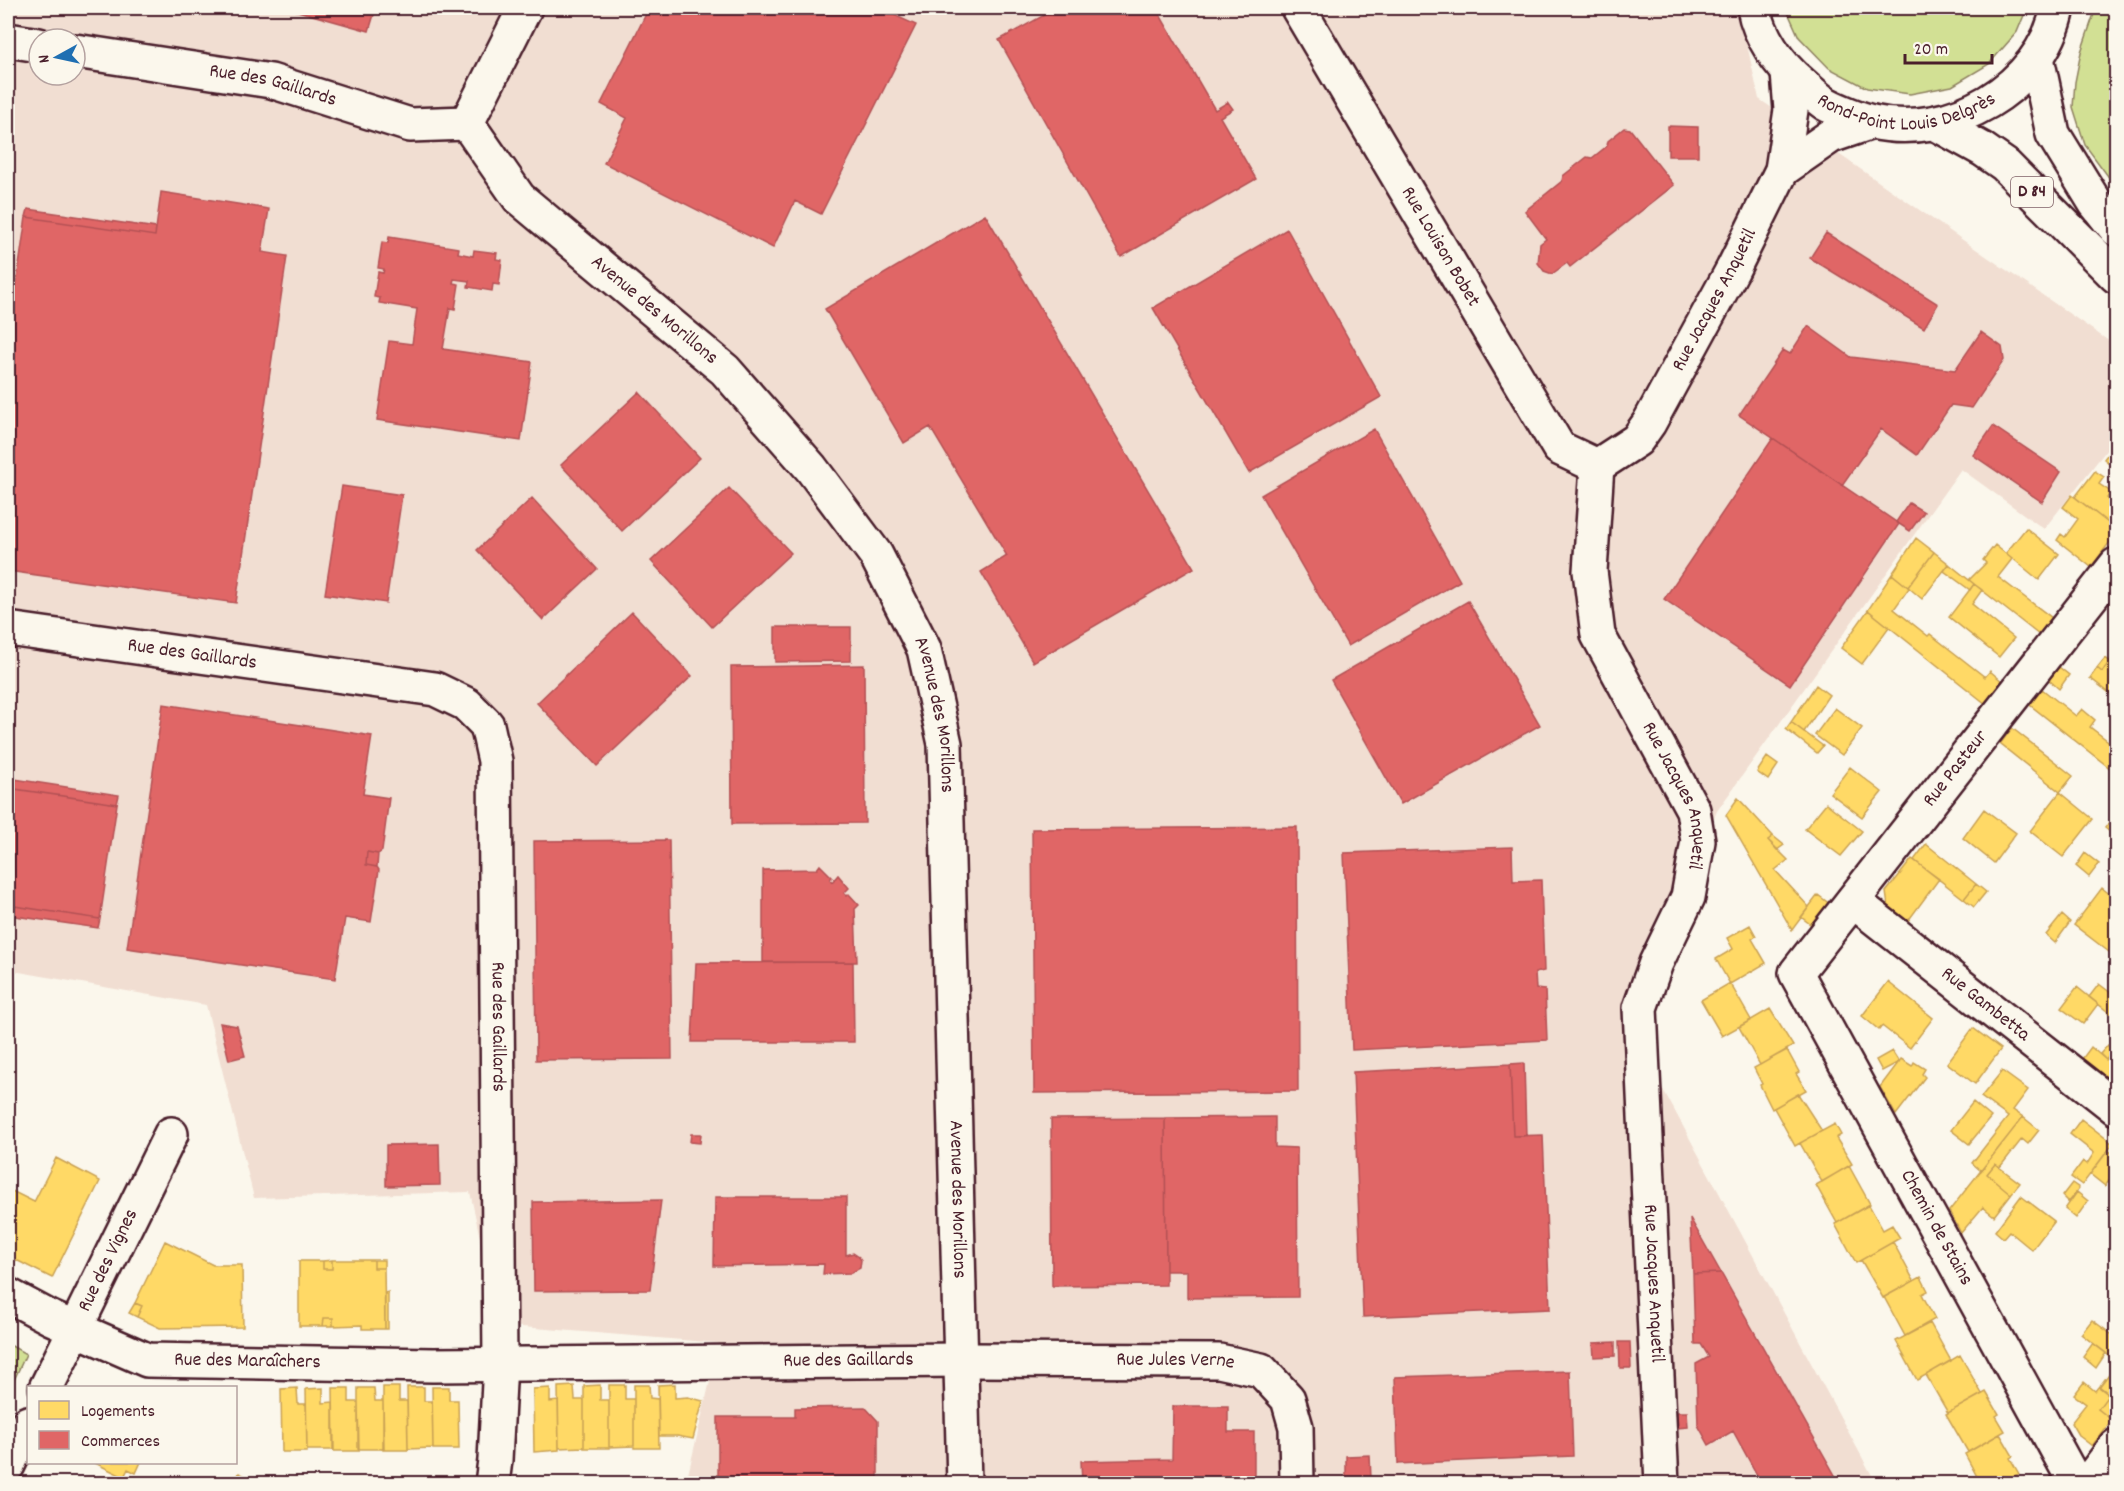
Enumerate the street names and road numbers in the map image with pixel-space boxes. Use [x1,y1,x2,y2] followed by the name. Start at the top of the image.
[207,58,340,115] street label: Rue des Gaillards
[1814,80,2000,104] street label: Rond-Point Louis Delgrès
[2011,177,2053,207] road number: D 84
[1393,182,1486,313] street label: Rue Louison Bobet
[1666,224,1765,377] street label: Rue Jacques Anquetil
[584,249,724,372] street label: Avenue des Morillons
[126,632,259,678] street label: Rue des Gaillards
[906,632,960,793] street label: Avenue des Morillons
[1634,717,1712,872] street label: Rue Jacques Anquetil
[1917,724,1995,813] street label: Rue Pasteur
[1934,961,2036,1049] street label: Rue Gambetta
[483,962,512,1092] street label: Rue des Gaillards
[941,1120,973,1279] street label: Avenue des Morillons
[1893,1165,1979,1291] street label: Chemin de Stains
[72,1204,146,1317] street label: Rue des Vignes
[1635,1204,1670,1363] street label: Rue Jacques Anquetil
[174,1346,321,1377] street label: Rue des Maraîchers
[783,1346,914,1376] street label: Rue des Gaillards
[1116,1347,1237,1378] street label: Rue Jules Verne

